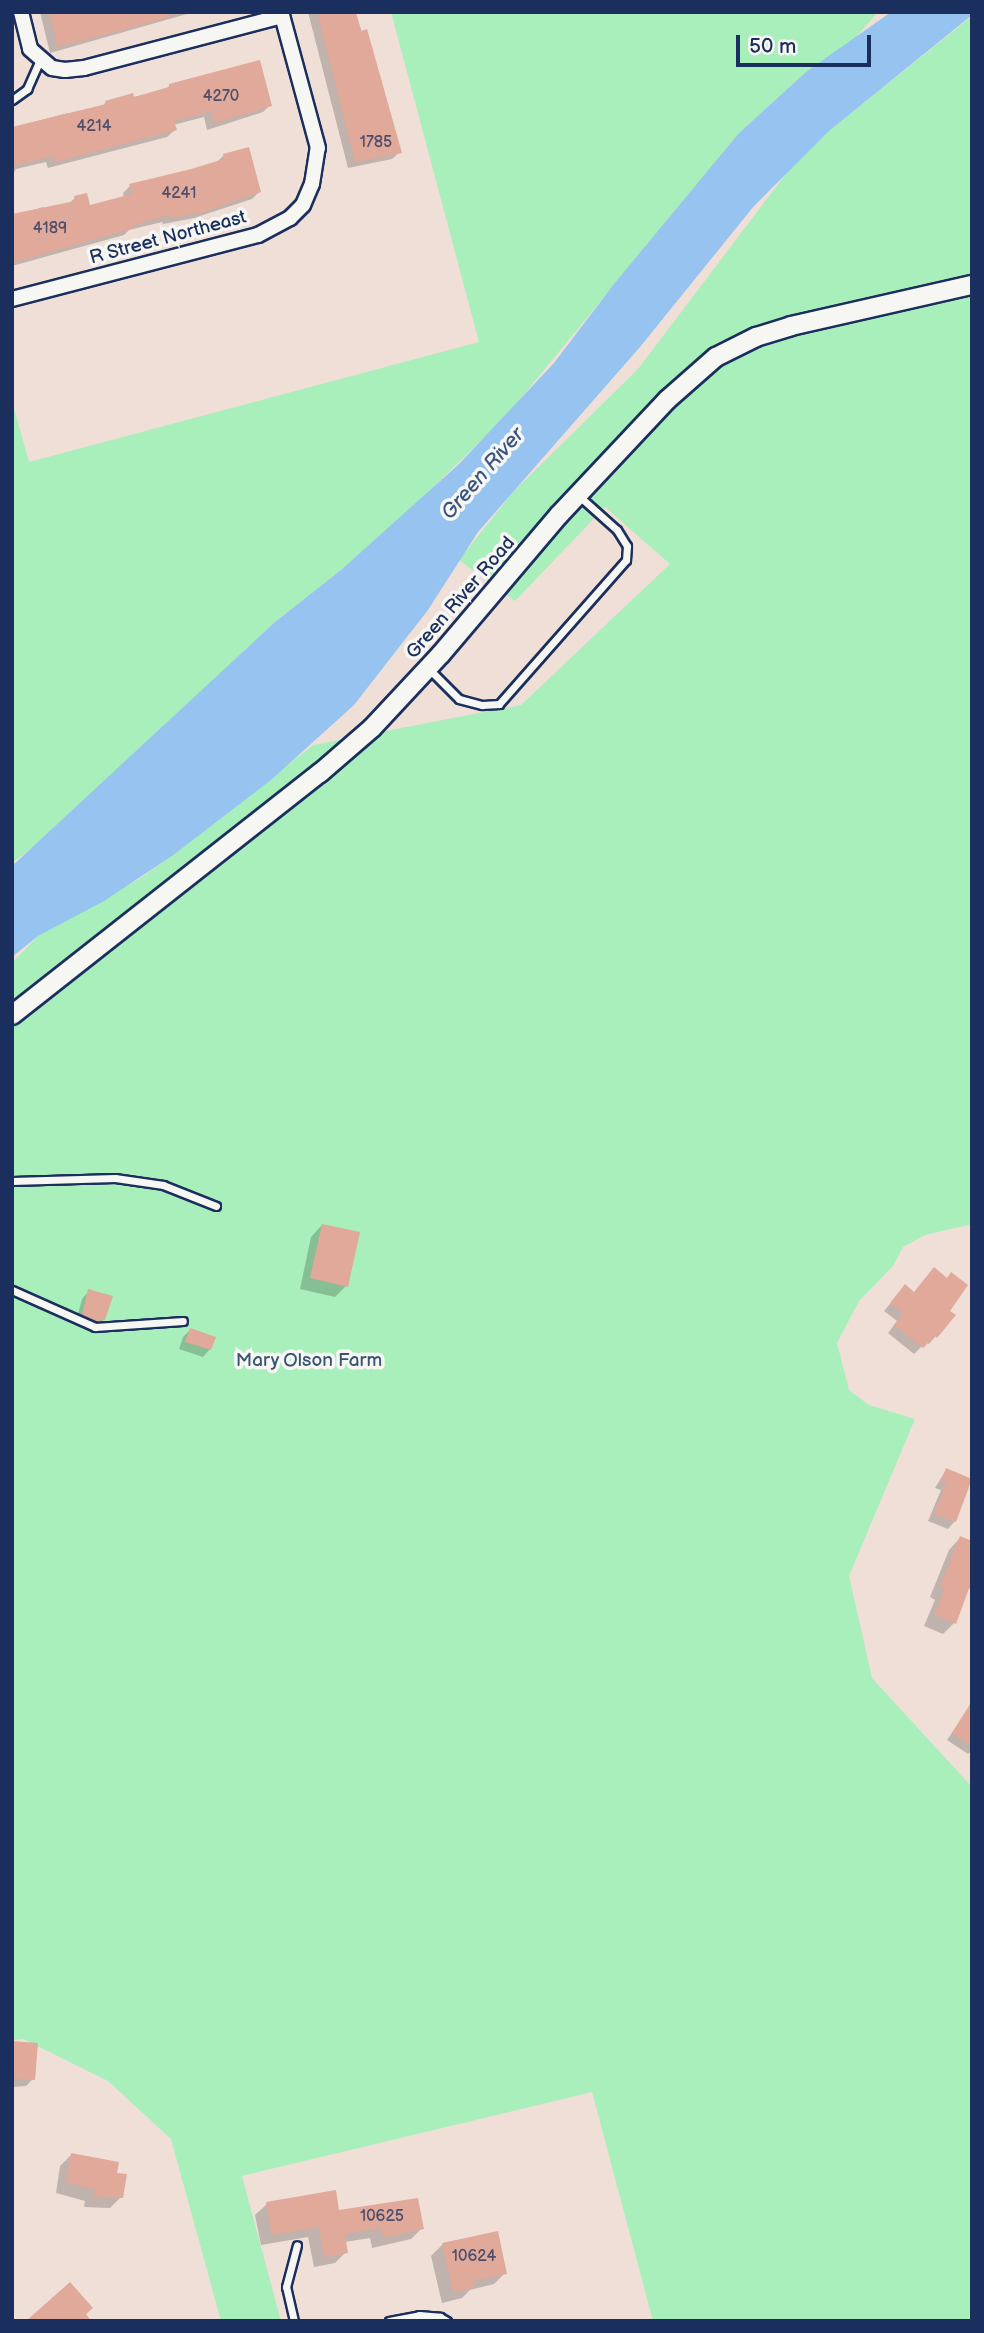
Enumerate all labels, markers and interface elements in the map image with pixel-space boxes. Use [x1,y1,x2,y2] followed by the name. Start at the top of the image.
[739,21,874,65] scale bar
[749,34,796,59] text: 50 m
[203,87,239,107] house number: 4270
[77,117,111,137] house number: 4214
[360,133,392,153] house number: 1785
[162,184,196,204] house number: 4241
[87,206,249,270] street label: R Street Northeast
[33,219,67,239] house number: 4189
[436,423,530,525] water label: Green River
[402,532,520,664] street label: Green River Road
[235,1350,383,1372] park label: Mary Olson Farm
[360,2207,404,2227] house number: 10625
[452,2247,496,2267] house number: 10624

